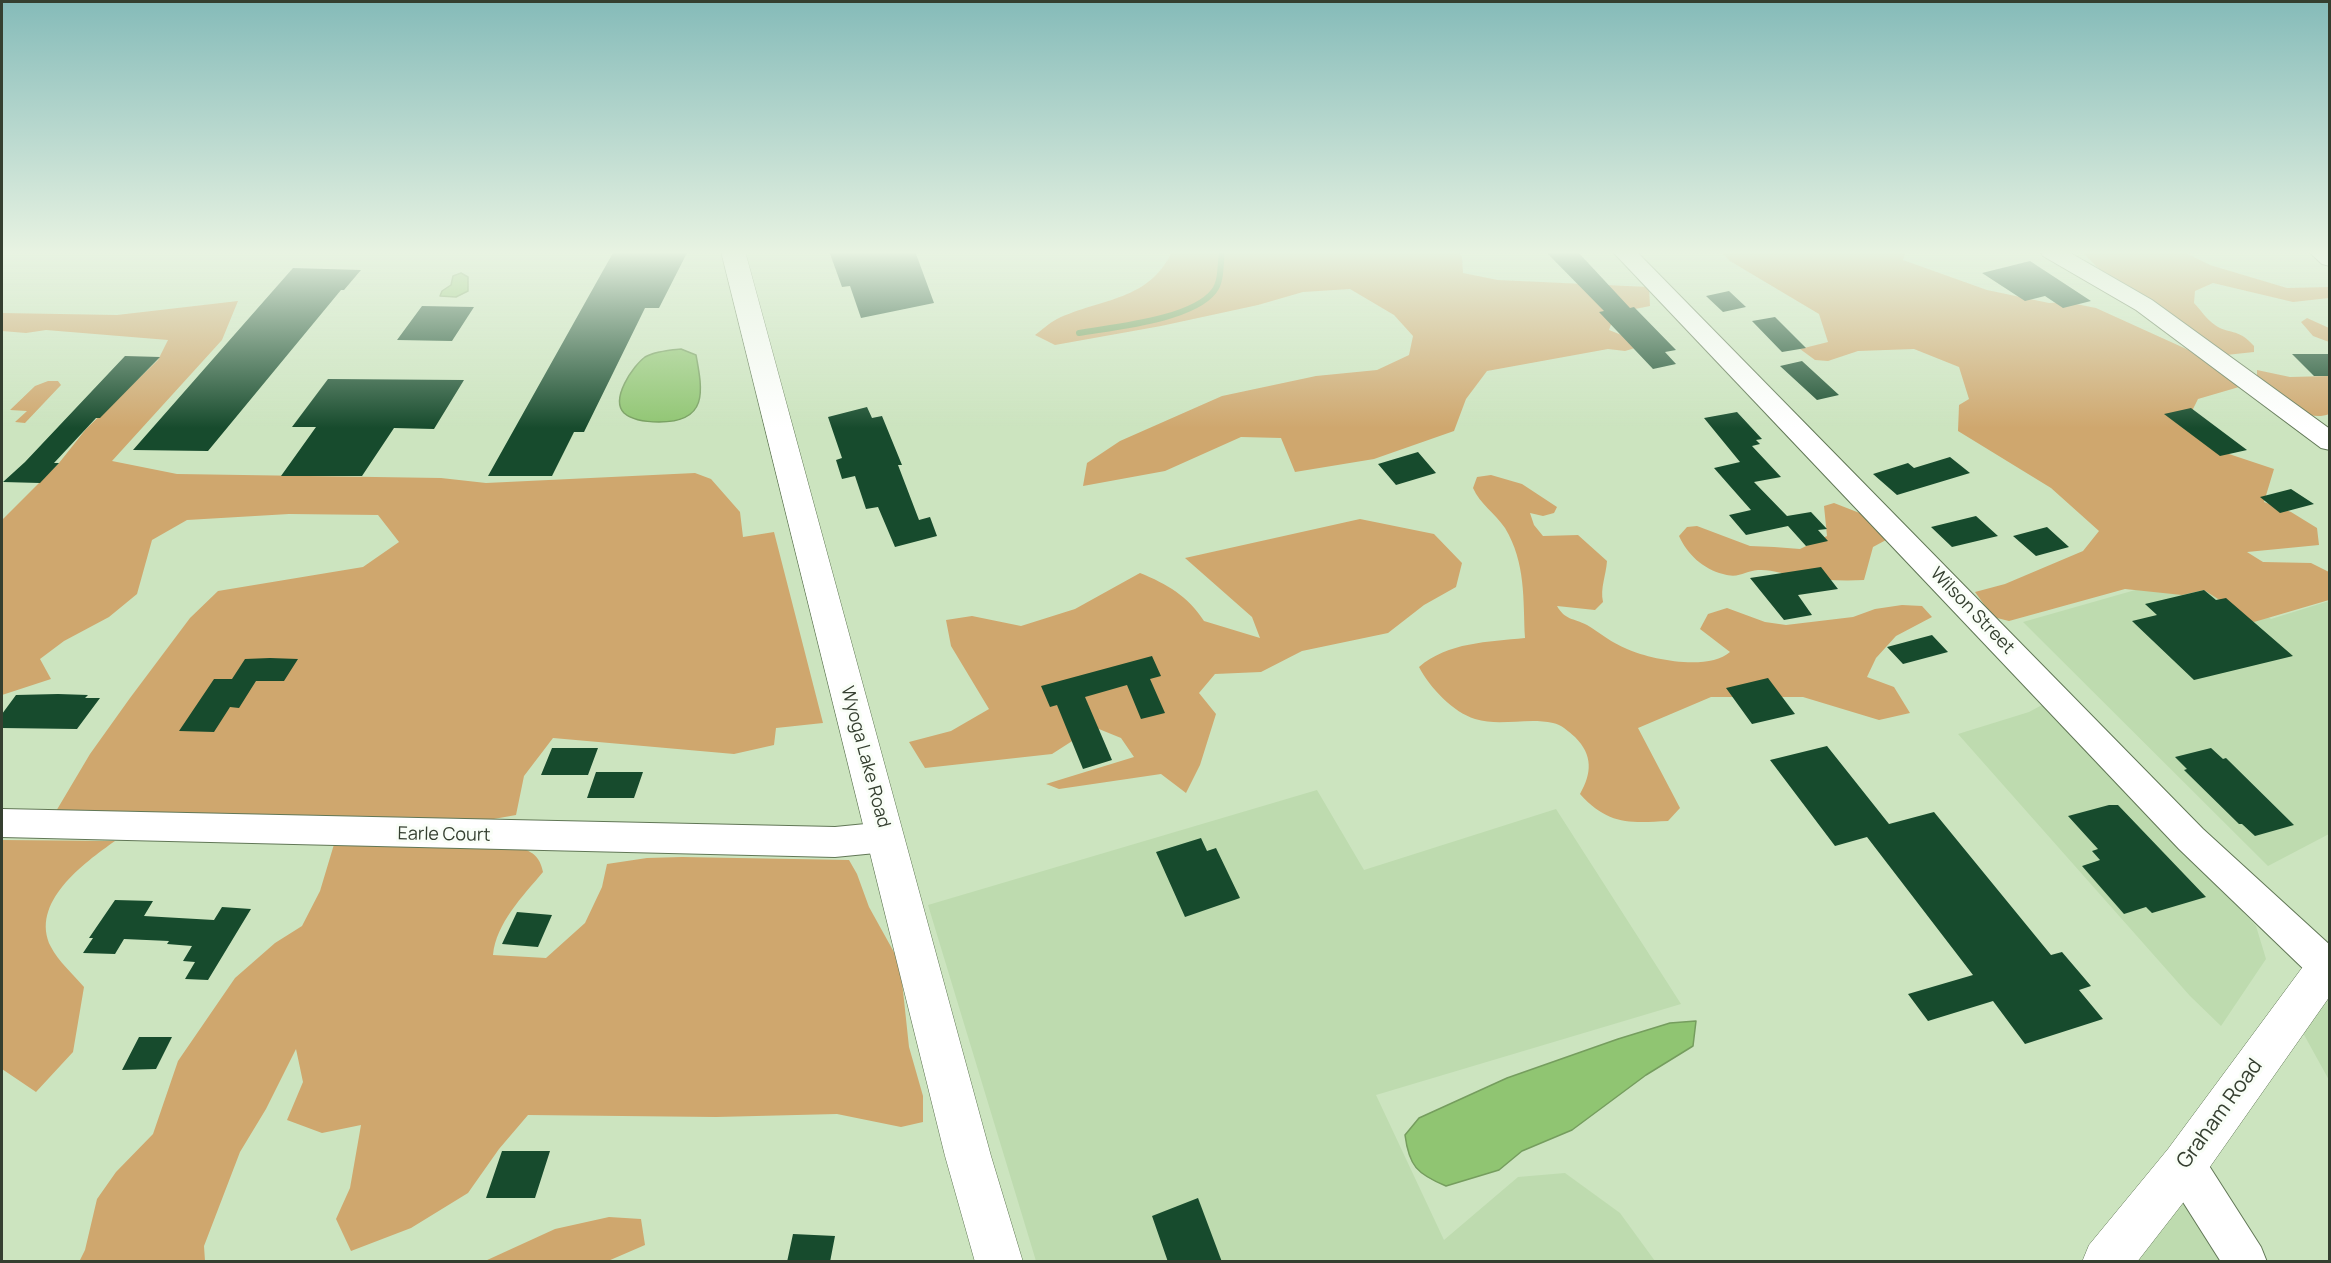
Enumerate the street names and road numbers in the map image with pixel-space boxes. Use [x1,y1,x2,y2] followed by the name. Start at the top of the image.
[1925,563,2019,659] street label: Wilson Street
[836,684,894,830] street label: Wyoga Lake Road
[397,823,491,847] street label: Earle Court
[2172,1054,2268,1174] street label: Graham Road

